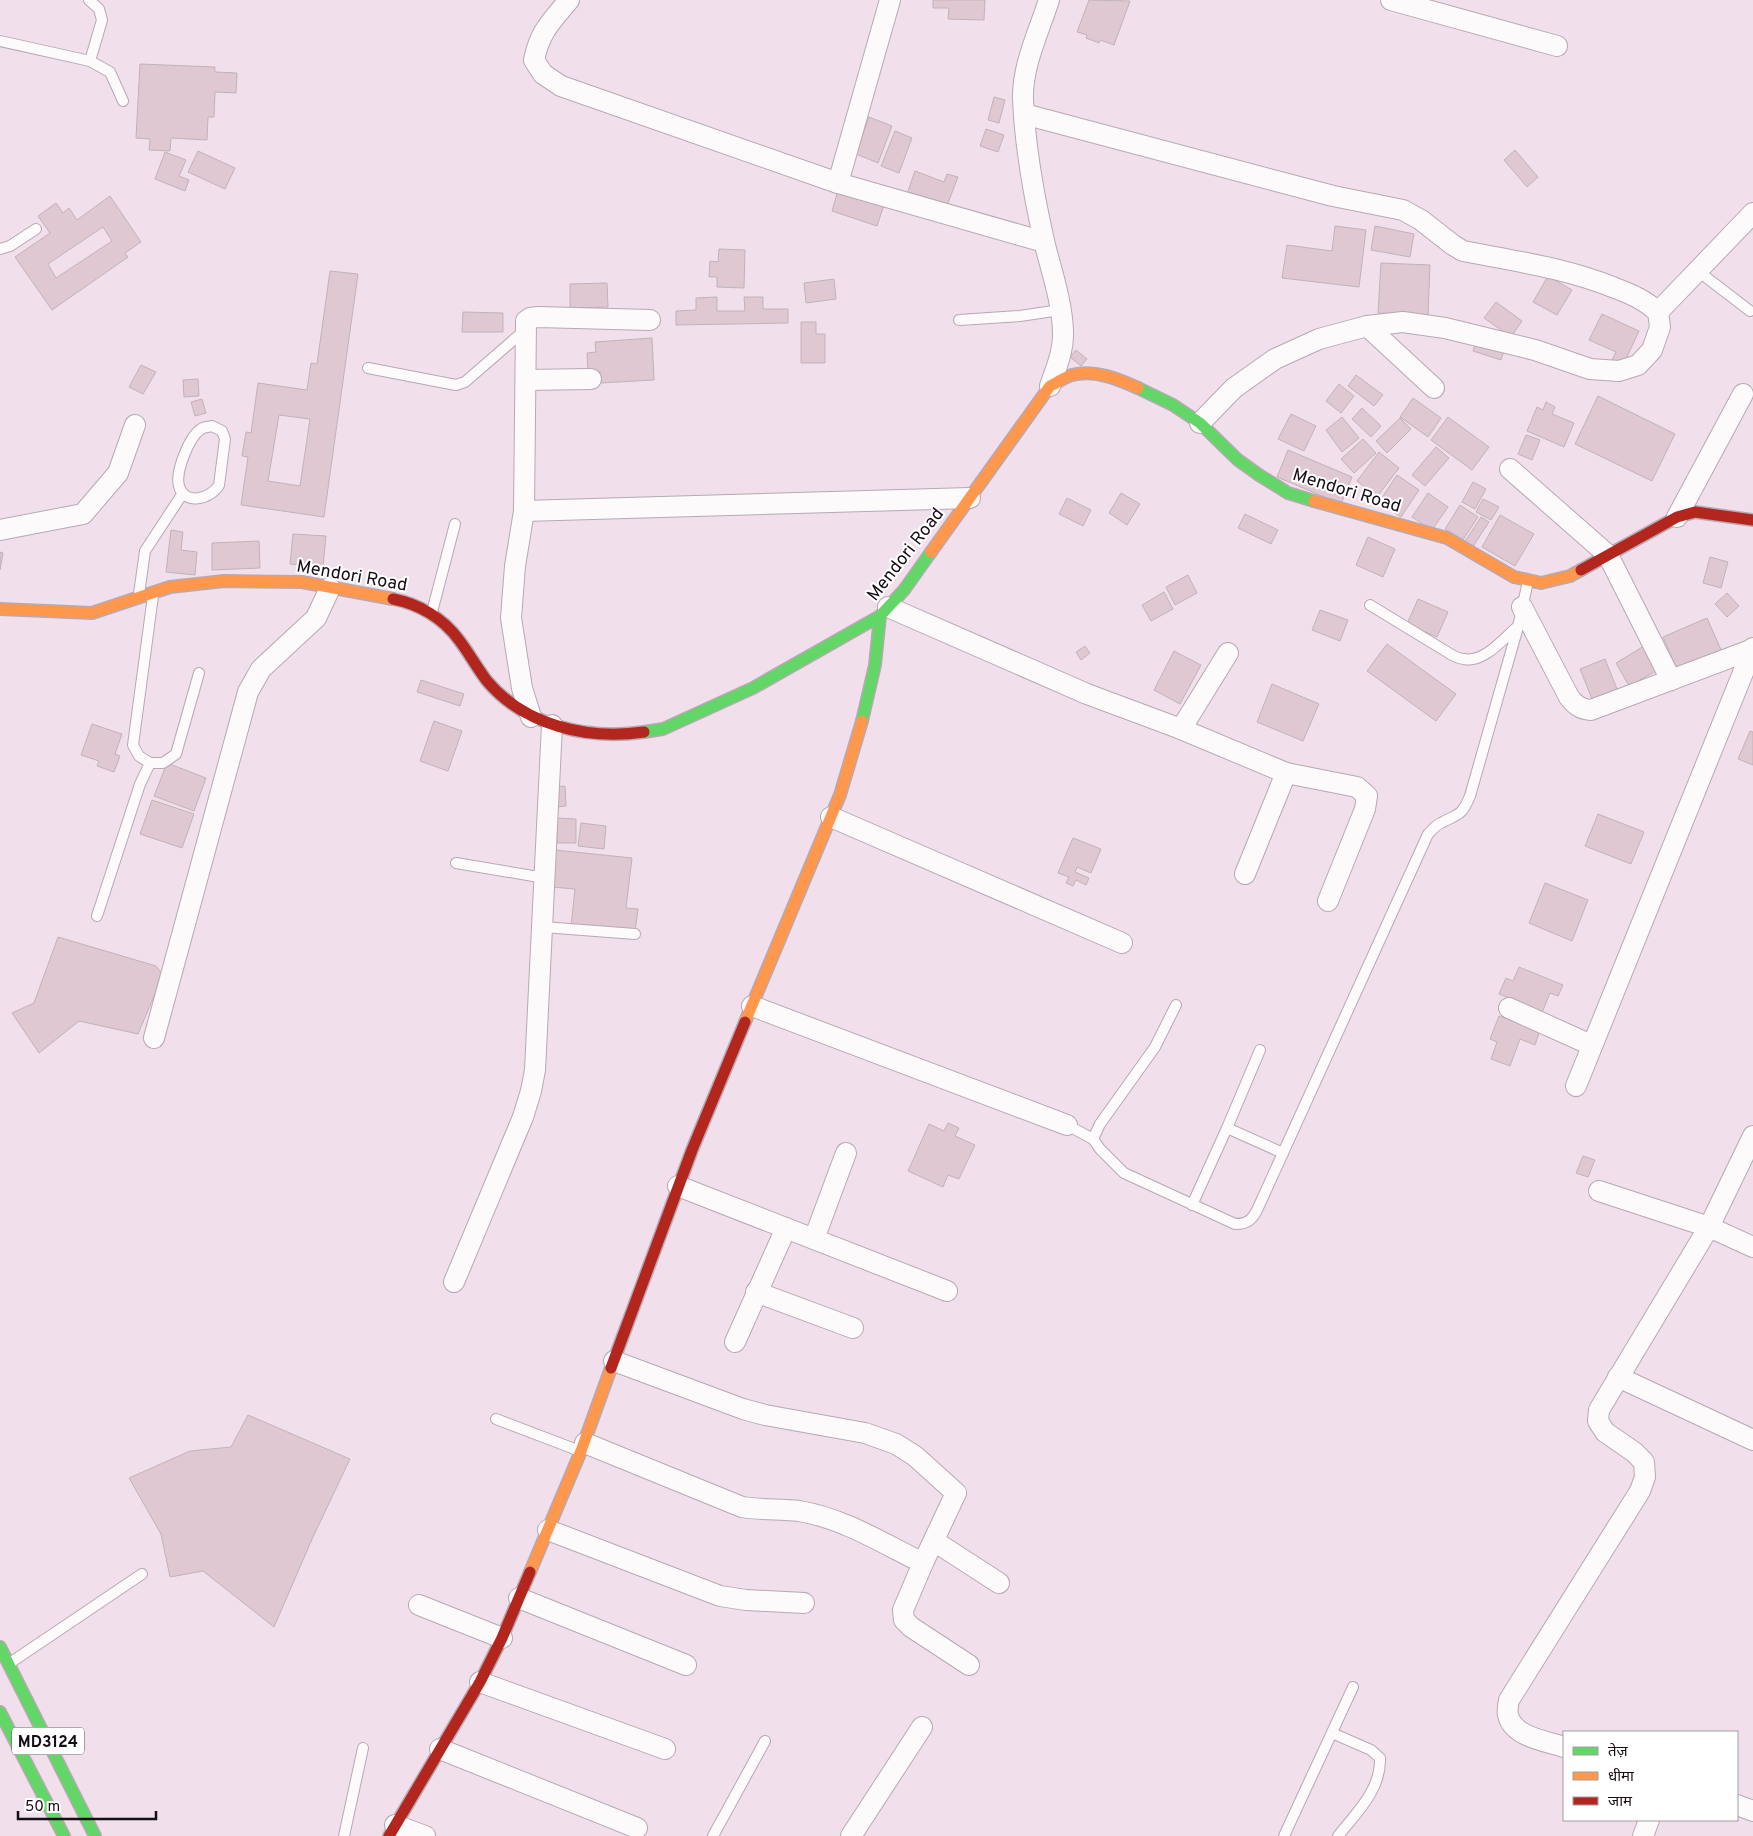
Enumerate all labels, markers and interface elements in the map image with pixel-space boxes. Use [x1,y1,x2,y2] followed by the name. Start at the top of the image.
[1290,464,1404,519] street label: Mendori Road
[863,504,950,606] street label: Mendori Road
[294,555,409,598] street label: Mendori Road
[12,1728,84,1754] road number: MD3124
[1563,1731,1738,1821] legend
[1608,1742,1629,1762] text: तेज़
[1608,1768,1635,1787] text: धीमा
[18,1788,155,1820] scale bar
[1608,1793,1633,1812] text: जाम
[25,1798,60,1817] text: 50 m

